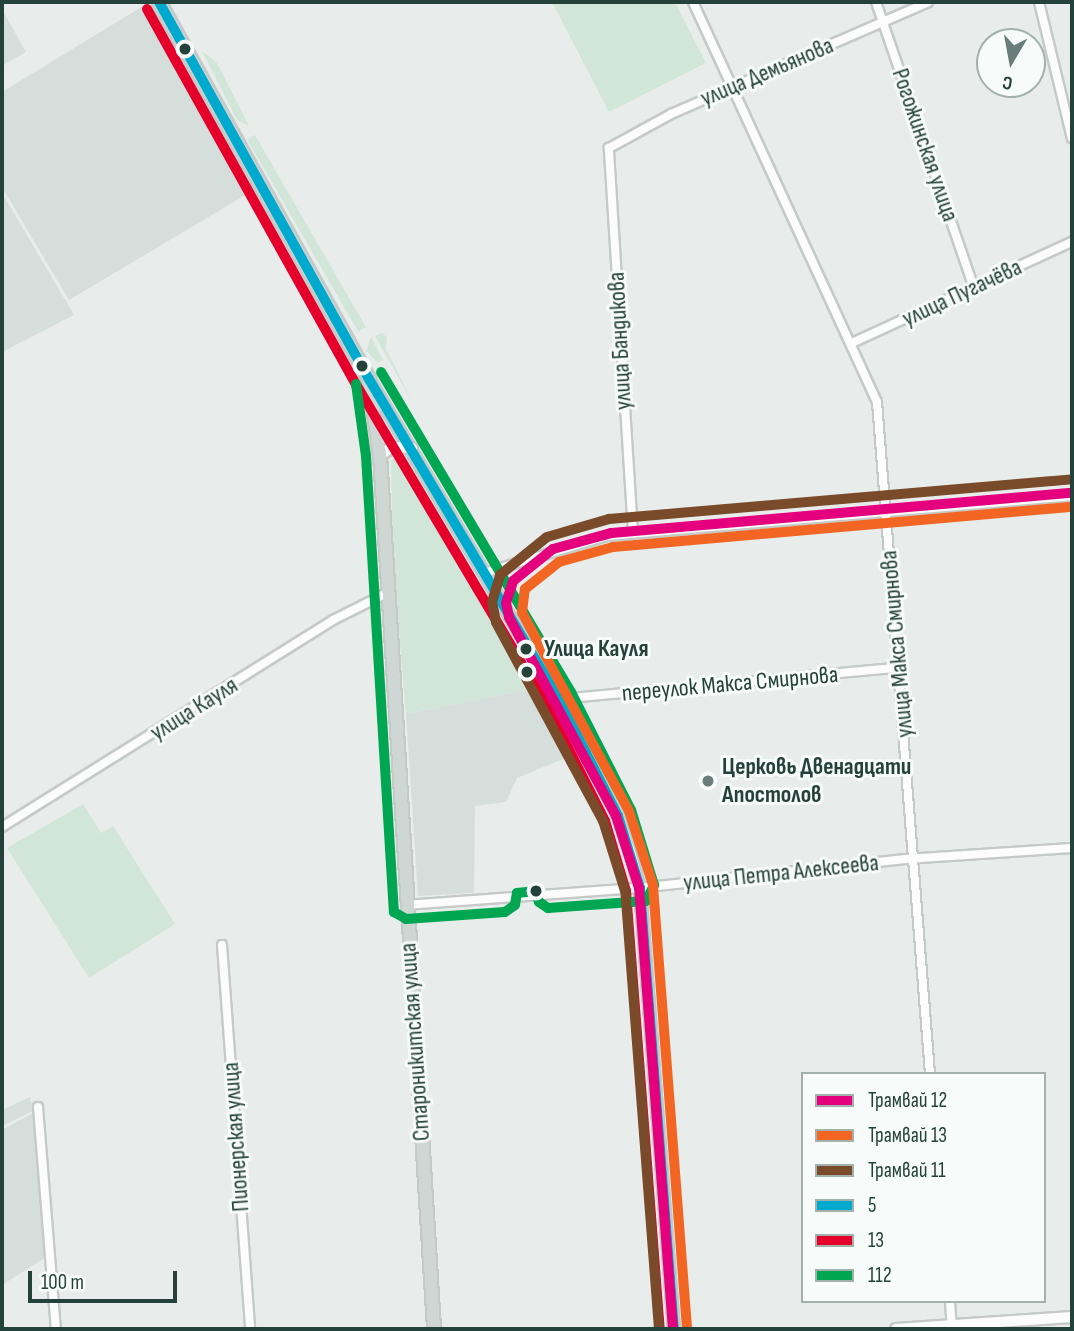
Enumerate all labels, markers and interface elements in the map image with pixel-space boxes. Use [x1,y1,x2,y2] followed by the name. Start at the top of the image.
[976,28,1046,98] north arrow
[696,31,838,113] street label: улица Демьянова
[178,42,192,56] unlabelled marker
[885,65,965,225] street label: Рогожинская улица
[1001,70,1014,94] text: С
[898,253,1026,333] street label: улица Пугачёва
[602,271,638,411] street label: улица Бандикова
[355,359,369,373] unlabelled marker
[874,549,920,739] street label: улица Макса Смирнова
[544,635,648,663] place label: Улица Кауля
[514,637,538,661] marker: Улица Кауля
[621,660,839,708] street label: переулок Макса Смирнова
[520,665,534,679] unlabelled marker
[145,671,243,747] street label: улица Кауля
[722,753,911,809] place label: Церковь Двенадцати Апостолов
[700,773,716,789] marker: Церковь Двенадцати Апостолов
[682,848,880,898] street label: улица Петра Алексеева
[529,884,543,898] unlabelled marker
[394,942,436,1142] street label: Староникитская улица
[216,1061,256,1213] street label: Пионерская улица
[801,1072,1046,1303] legend
[868,1088,947,1113] text: Трамвай 12
[868,1123,947,1148] text: Трамвай 13
[868,1158,946,1183] text: Трамвай 11
[868,1193,876,1218] text: 5
[868,1228,884,1253] text: 13
[32,1258,180,1302] scale bar
[868,1263,892,1288] text: 112
[41,1270,84,1295] text: 100 m

